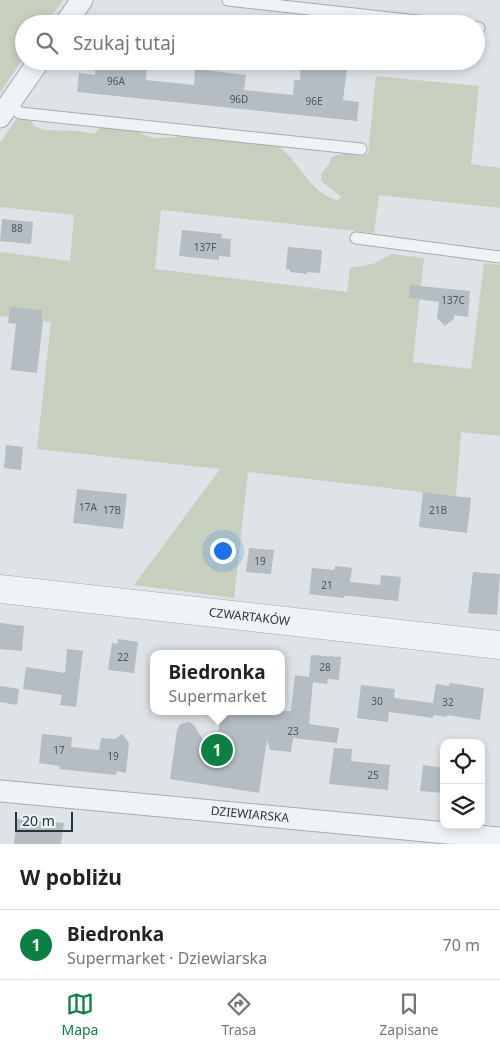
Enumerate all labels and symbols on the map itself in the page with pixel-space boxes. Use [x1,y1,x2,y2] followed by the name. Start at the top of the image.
[107,74,126,88] house number: 96A
[230,92,248,106] house number: 96D
[306,94,323,108] house number: 96E
[11,221,23,235] house number: 88
[194,240,216,254] house number: 137F
[441,293,465,307] house number: 137C
[79,500,98,514] house number: 17A
[103,503,121,517] house number: 17B
[429,503,447,517] house number: 21B
[210,538,236,564] your location
[254,554,266,568] house number: 19
[321,578,333,592] house number: 21
[208,603,291,629] street label: CZWARTAKÓW
[117,650,129,664] house number: 22
[319,660,331,674] house number: 28
[371,694,383,708] house number: 30
[442,695,454,709] house number: 32
[287,724,299,738] house number: 23
[201,731,233,769] pin: 1
[53,743,65,757] house number: 17
[107,749,119,763] house number: 19
[367,768,379,782] house number: 25
[210,802,290,826] street label: DZIEWIARSKA
[15,809,72,832] scale bar

